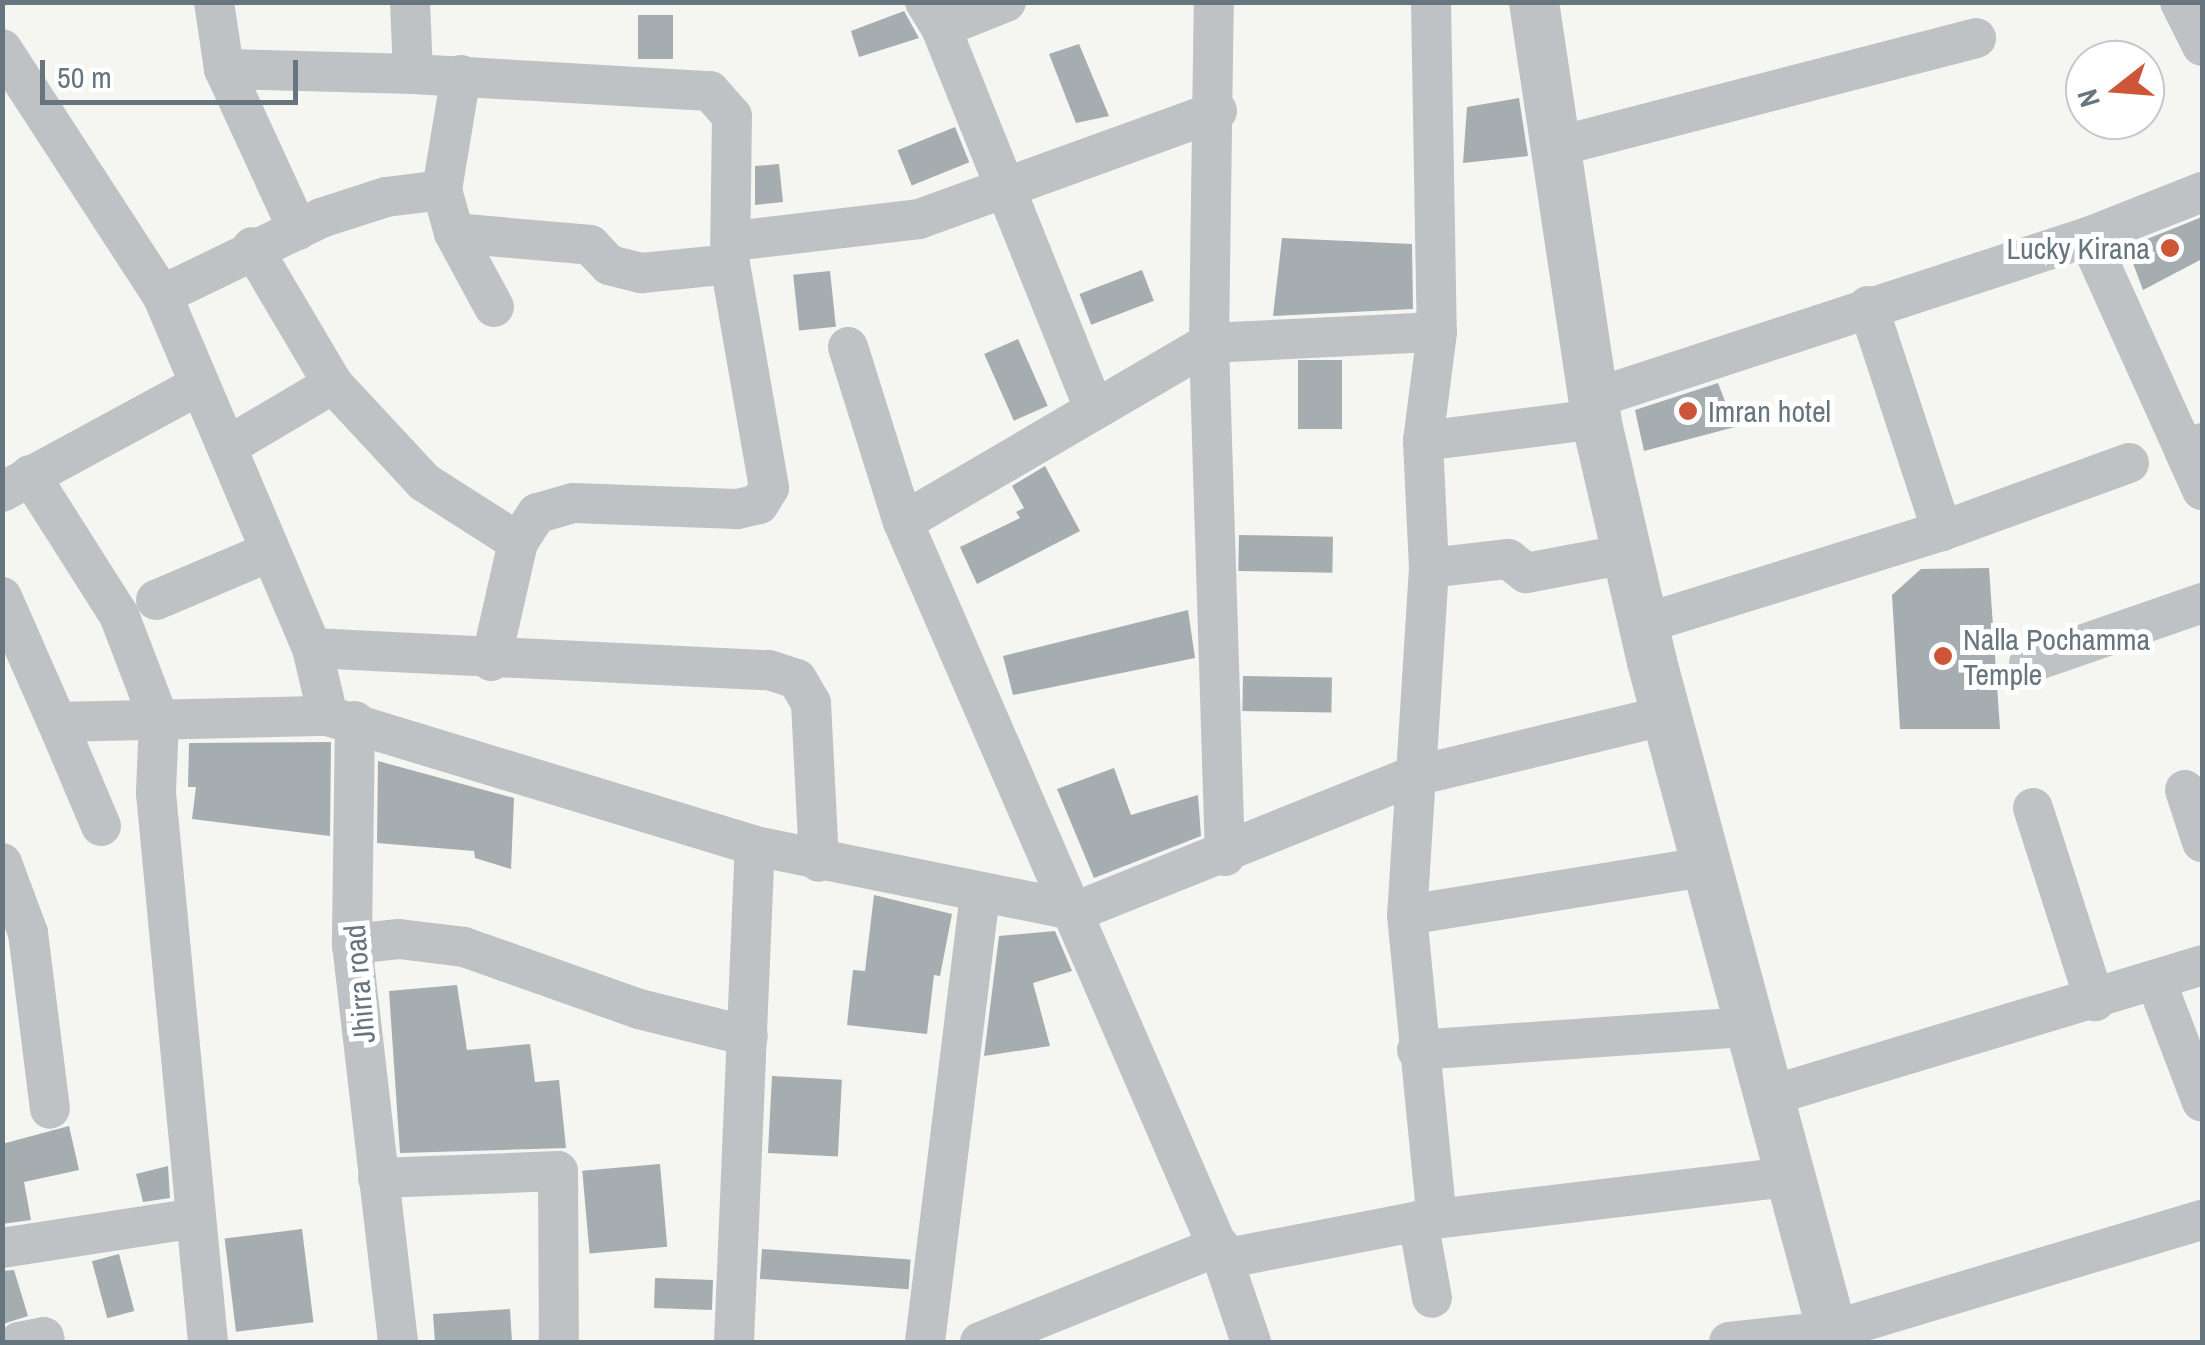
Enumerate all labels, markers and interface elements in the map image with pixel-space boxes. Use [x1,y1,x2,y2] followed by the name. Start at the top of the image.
[45,40,302,102] scale bar
[2065,40,2165,140] north arrow
[57,57,112,97] text: 50 m
[2068,85,2109,112] text: N
[2006,230,2150,266] place label: Lucky Kirana
[2159,237,2181,259] marker: Lucky Kirana
[1708,393,1831,429] place label: Imran hotel
[1677,400,1699,422] marker: Imran hotel
[1963,621,2150,692] place label: Nalla Pochamma Temple
[1932,645,1954,667] marker: Nalla Pochamma Temple
[336,923,382,1045] street label: Jhirra road

